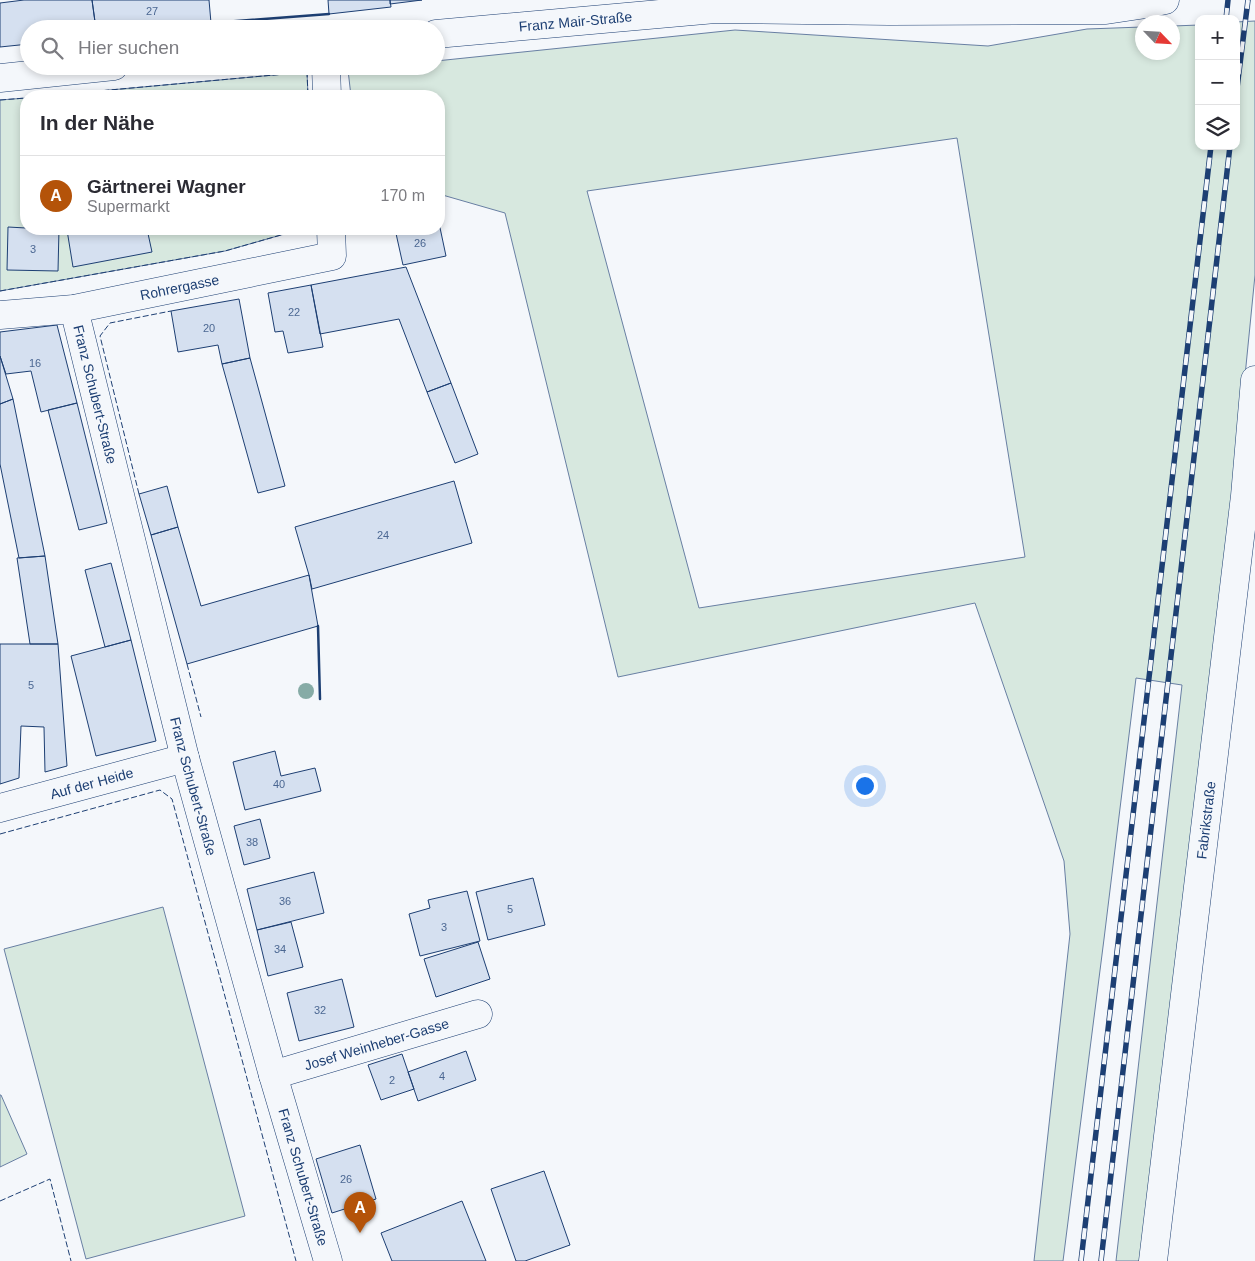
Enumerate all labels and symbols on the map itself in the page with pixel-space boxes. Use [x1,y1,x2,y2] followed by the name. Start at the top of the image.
[146,5,158,17] house number: 27
[518,8,633,35] street label: Franz Mair-Straße
[1135,15,1180,60] north arrow
[414,237,426,249] house number: 26
[30,243,36,255] house number: 3
[139,271,221,303] street label: Rohrergasse
[288,306,300,318] house number: 22
[203,322,215,334] house number: 20
[70,323,120,466] street label: Franz Schubert-Straße
[29,357,41,369] house number: 16
[377,529,389,541] house number: 24
[28,679,34,691] house number: 5
[167,716,220,857] street label: Franz Schubert-Straße
[48,764,135,802] street label: Auf der Heide
[852,773,878,799] your location
[273,778,285,790] house number: 40
[1193,780,1219,860] street label: Fabrikstraße
[246,836,258,848] house number: 38
[279,895,291,907] house number: 36
[507,903,513,915] house number: 5
[441,921,447,933] house number: 3
[274,943,286,955] house number: 34
[314,1004,326,1016] house number: 32
[302,1015,451,1073] street label: Josef Weinheber-Gasse
[439,1070,445,1082] house number: 4
[389,1074,395,1086] house number: 2
[275,1107,331,1248] street label: Franz Schubert-Straße
[340,1173,352,1185] house number: 26
[344,1192,376,1233] pin: A

